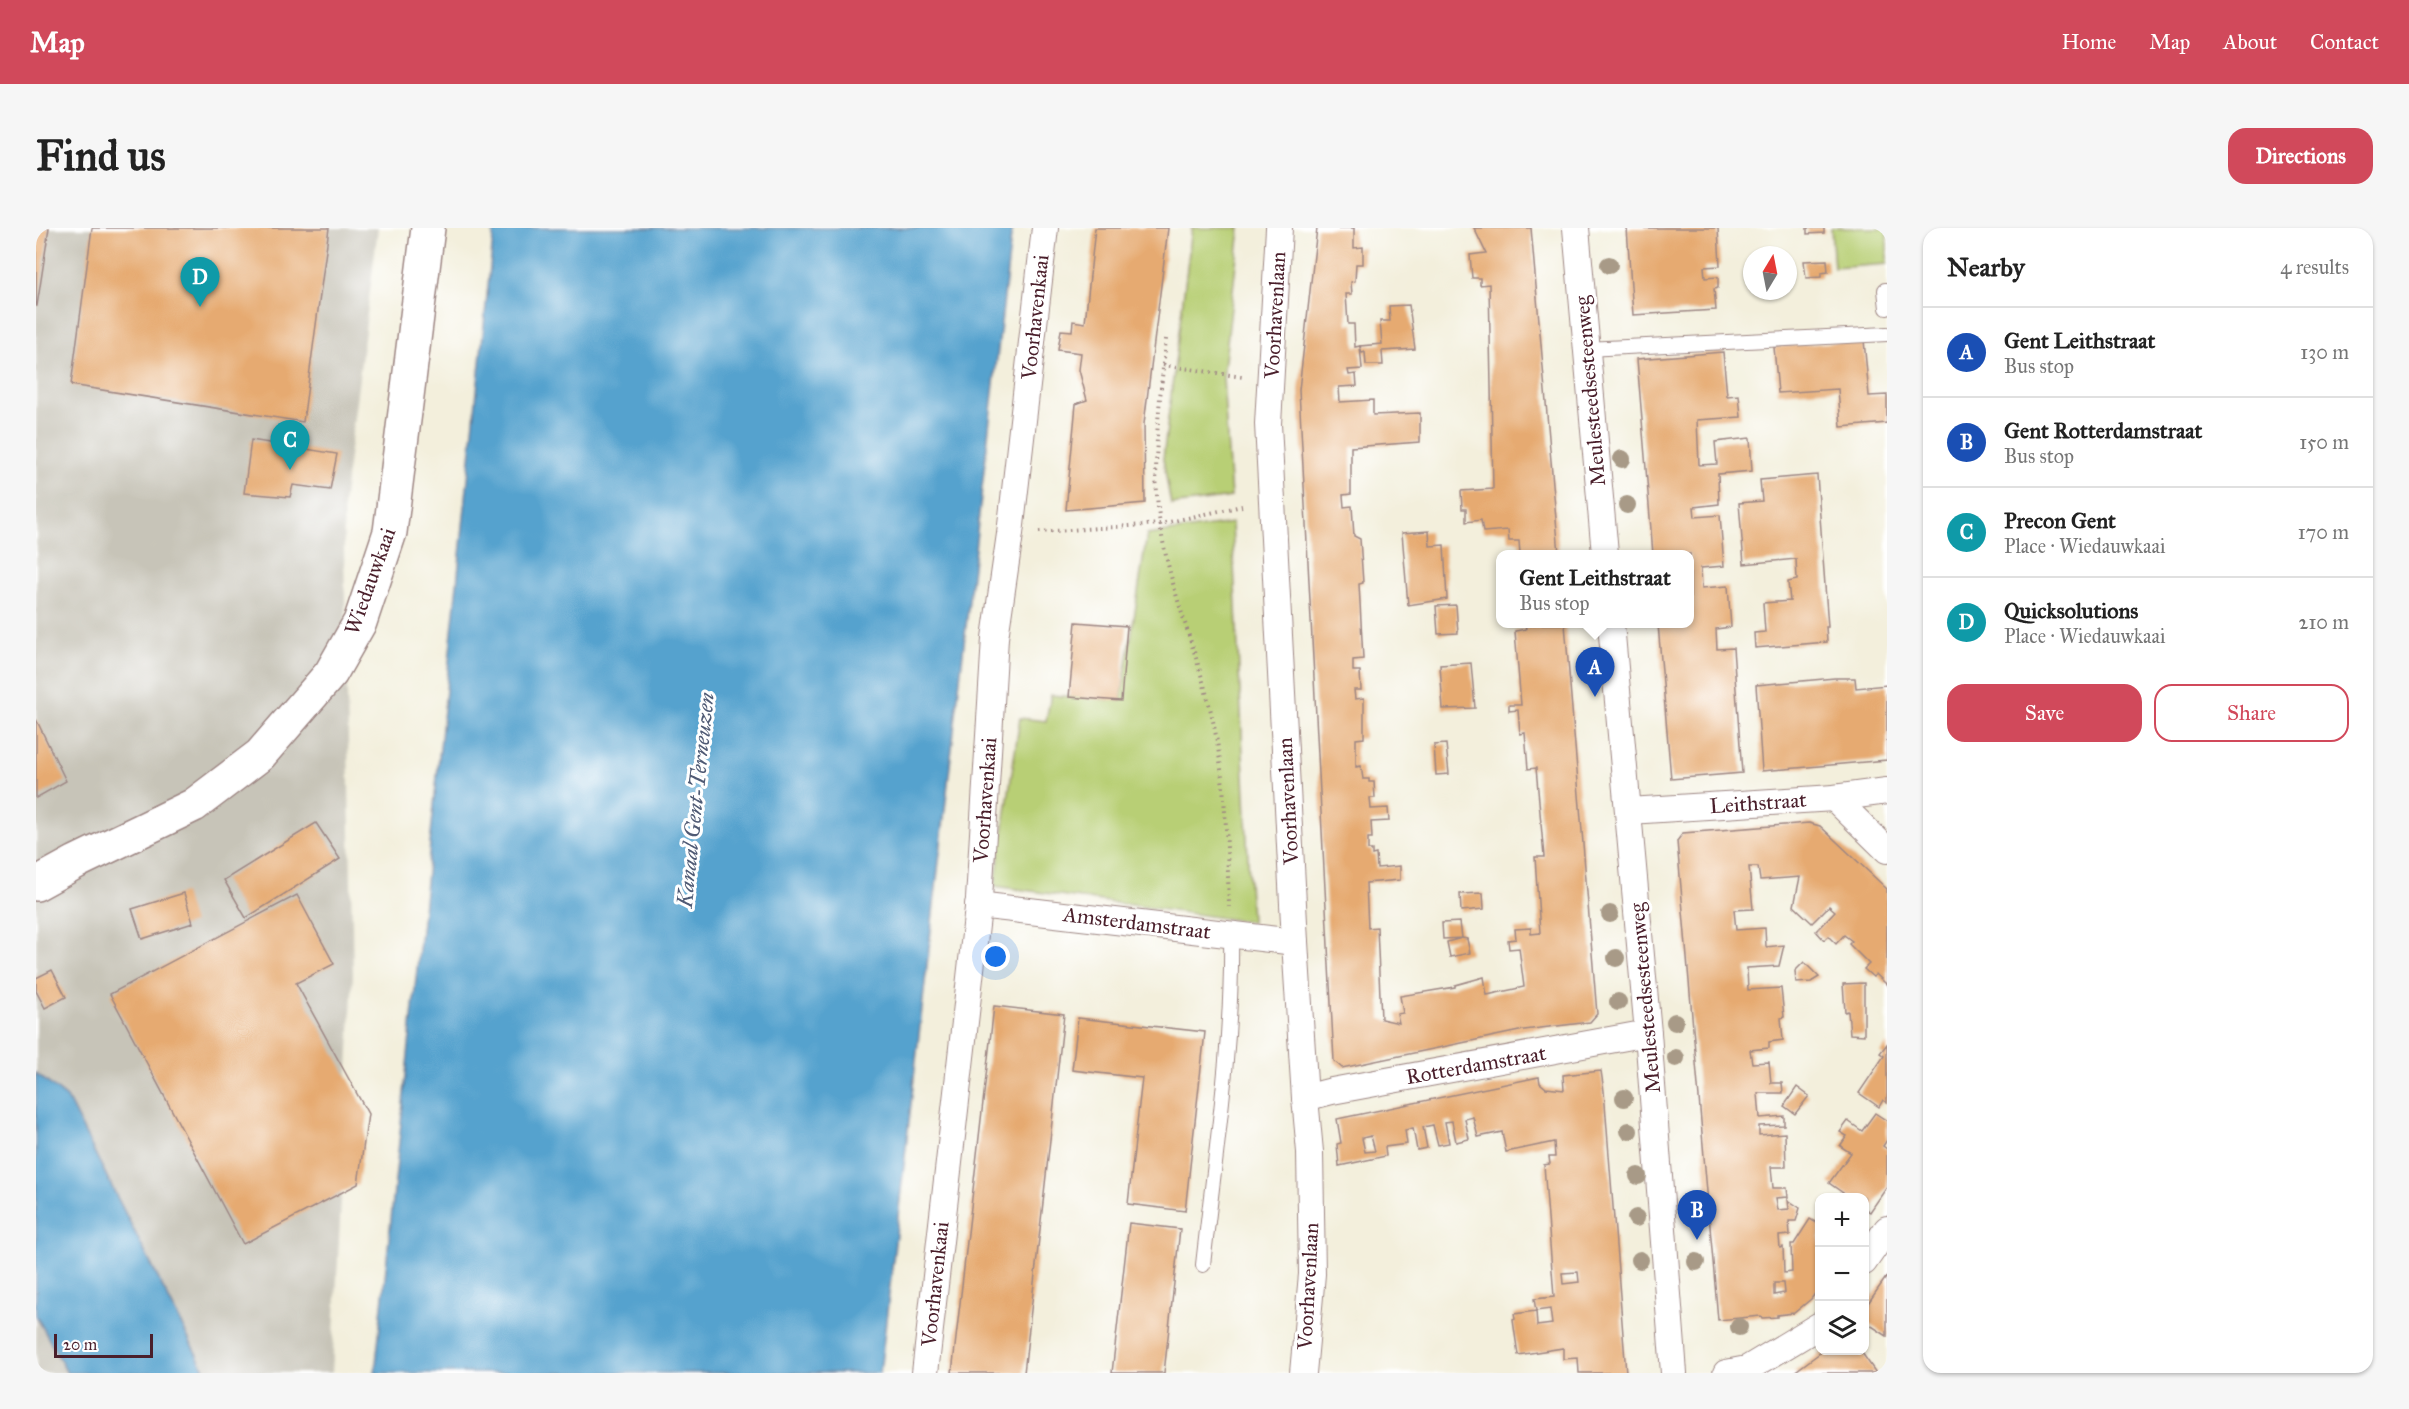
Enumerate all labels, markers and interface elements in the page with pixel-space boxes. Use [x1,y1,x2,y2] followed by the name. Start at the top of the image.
[30,25,85,60] text: Map
[2061,29,2116,55] text: Home
[2149,29,2190,55] text: Map
[2223,29,2277,55] text: About
[2310,29,2379,55] text: Contact
[2228,128,2373,184] button: Directions
[36,130,166,182] text: Find us
[1743,246,1797,300] north arrow
[1259,251,1291,380] street label: Voorhavenlaan
[1947,251,2025,283] text: Nearby
[1015,253,1055,382] street label: Voorhavenkaai
[2280,255,2349,279] text: 4 results
[180,257,220,307] pin: D
[1569,294,1611,487] street label: Meulesteedsesteenweg
[2004,327,2155,354] text: Gent Leithstraat
[1960,340,1973,364] text: A
[2300,340,2349,364] text: 130 m
[2004,354,2074,378] text: Bus stop
[2004,417,2202,444] text: Gent Rotterdamstraat
[270,420,310,470] pin: C
[1960,430,1973,454] text: B
[2299,430,2349,454] text: 150 m
[2004,444,2074,468] text: Bus stop
[2004,507,2116,534] text: Precon Gent
[1960,520,1973,544] text: C
[2298,520,2349,544] text: 170 m
[339,524,401,638] street label: Wiedauwkaai
[2004,534,2165,558] text: Place · Wiedauwkaai
[1496,550,1694,628] popup
[1519,564,1671,591] text: Gent Leithstraat
[1519,591,1589,615] text: Bus stop
[2004,597,2138,624] text: Quicksolutions
[1959,610,1974,634] text: D
[2299,610,2349,634] text: 210 m
[2004,624,2165,648] text: Place · Wiedauwkaai
[1576,648,1614,697] pin: A
[1947,684,2142,742] button: Save
[2154,684,2349,742] button: Share
[671,691,720,910] water label: Kanaal Gent-Terneuzen
[968,736,1002,865] street label: Voorhavenkaai
[1272,737,1304,866] street label: Voorhavenlaan
[1709,787,1808,819] street label: Leithstraat
[1061,901,1213,945] street label: Amsterdamstraat
[1624,901,1666,1094] street label: Meulesteedsesteenweg
[981,942,1010,971] your location
[1404,1040,1549,1090] street label: Rotterdamstraat
[1678,1190,1716,1240] pin: B
[1815,1193,1869,1355] map controls
[1815,1193,1869,1247] button: +
[915,1220,955,1349] street label: Voorhavenkaai
[1292,1222,1324,1351] street label: Voorhavenlaan
[1815,1247,1869,1301] button: −
[1815,1301,1869,1355] button: layers
[54,1331,153,1358] scale bar
[63,1335,97,1354] text: 20 m

